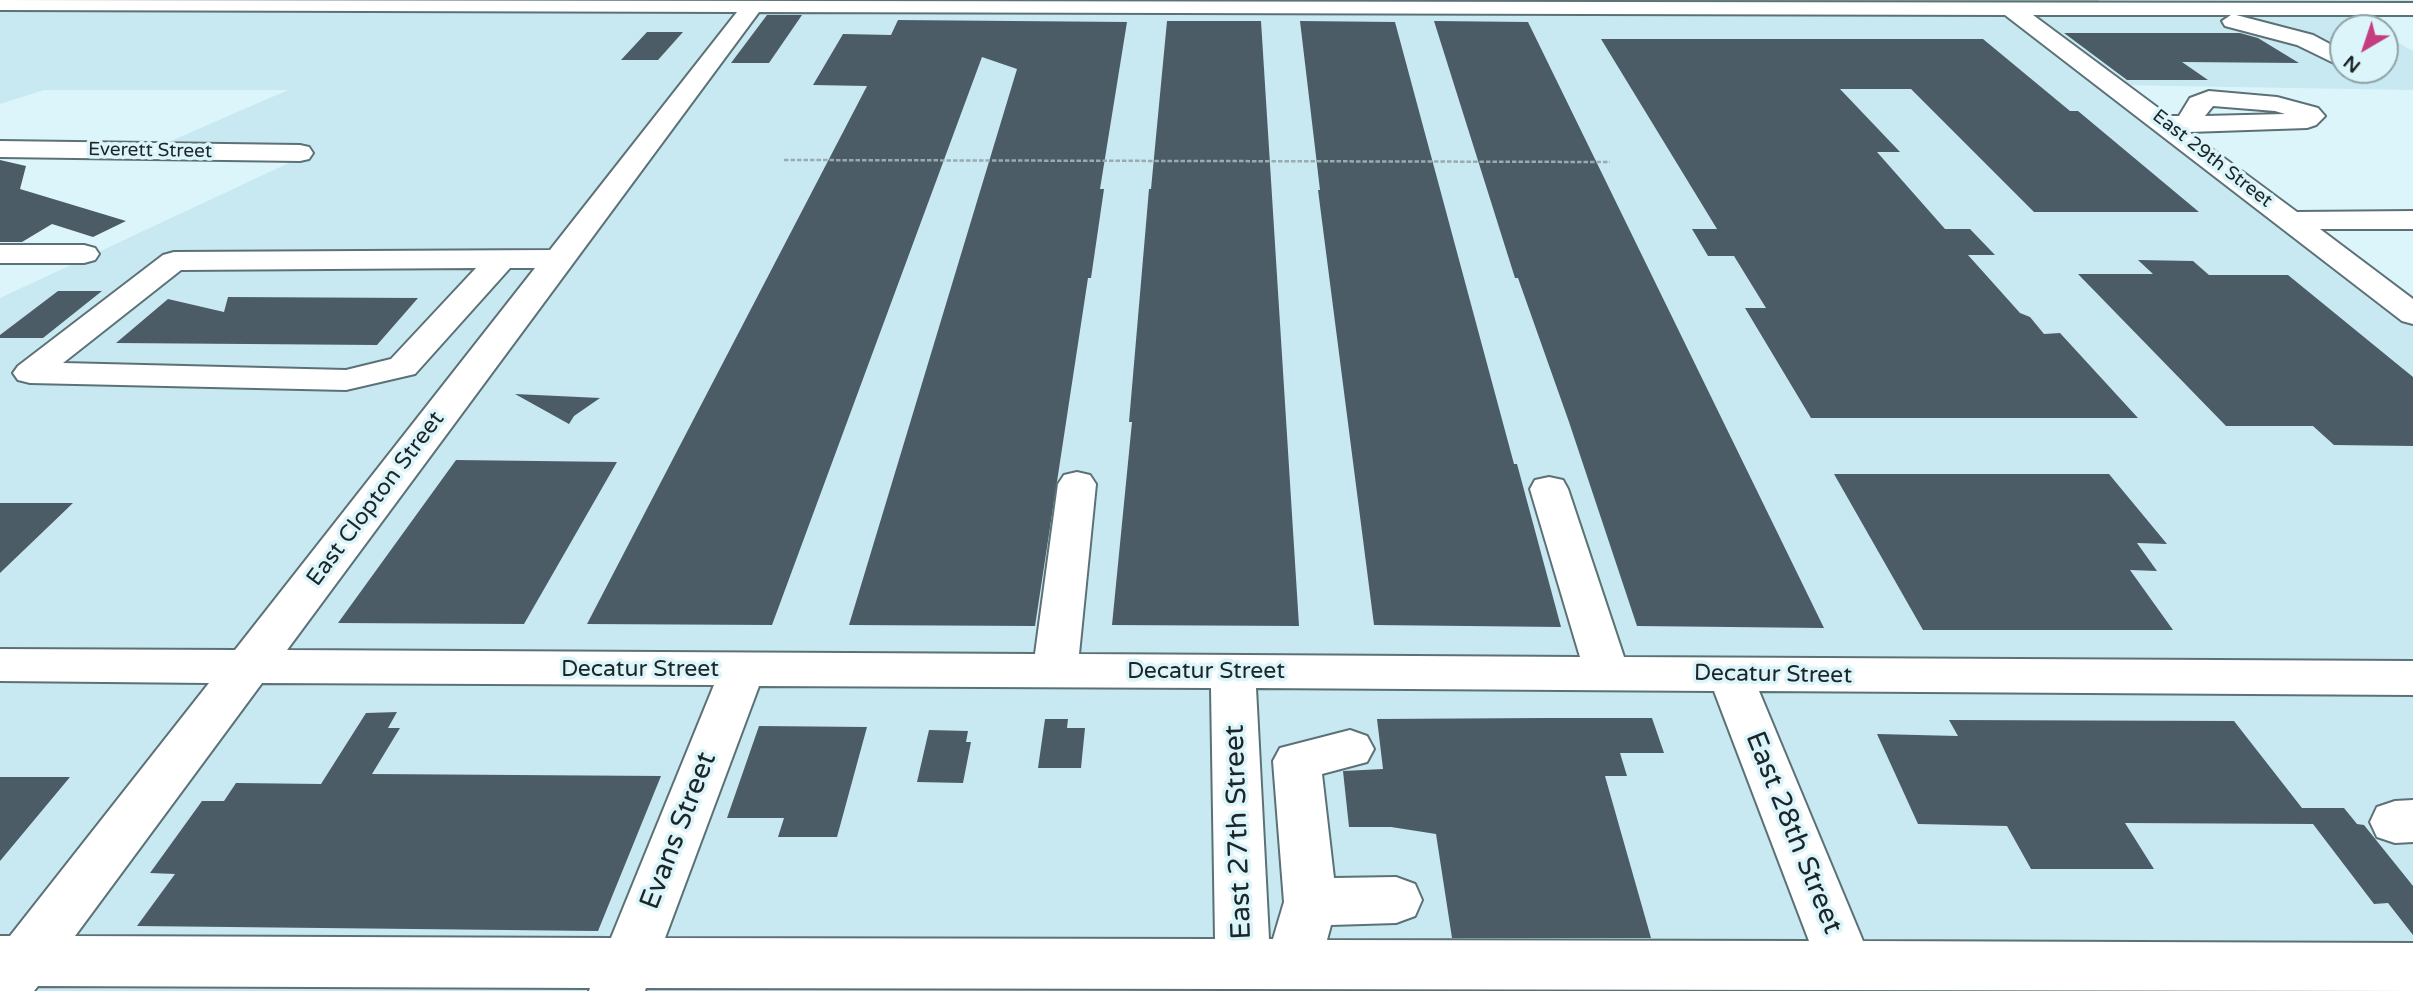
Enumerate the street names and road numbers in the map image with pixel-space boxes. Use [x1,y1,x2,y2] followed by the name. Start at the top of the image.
[2148,105,2276,213] street label: East 29th Street
[88,139,212,163] street label: Everett Street
[301,406,451,592] street label: East Clopton Street
[561,656,719,684] street label: Decatur Street
[1127,658,1285,686] street label: Decatur Street
[1694,660,1852,690] street label: Decatur Street
[1218,724,1260,940] street label: East 27th Street
[1737,727,1849,939] street label: East 28th Street
[634,748,724,914] street label: Evans Street

